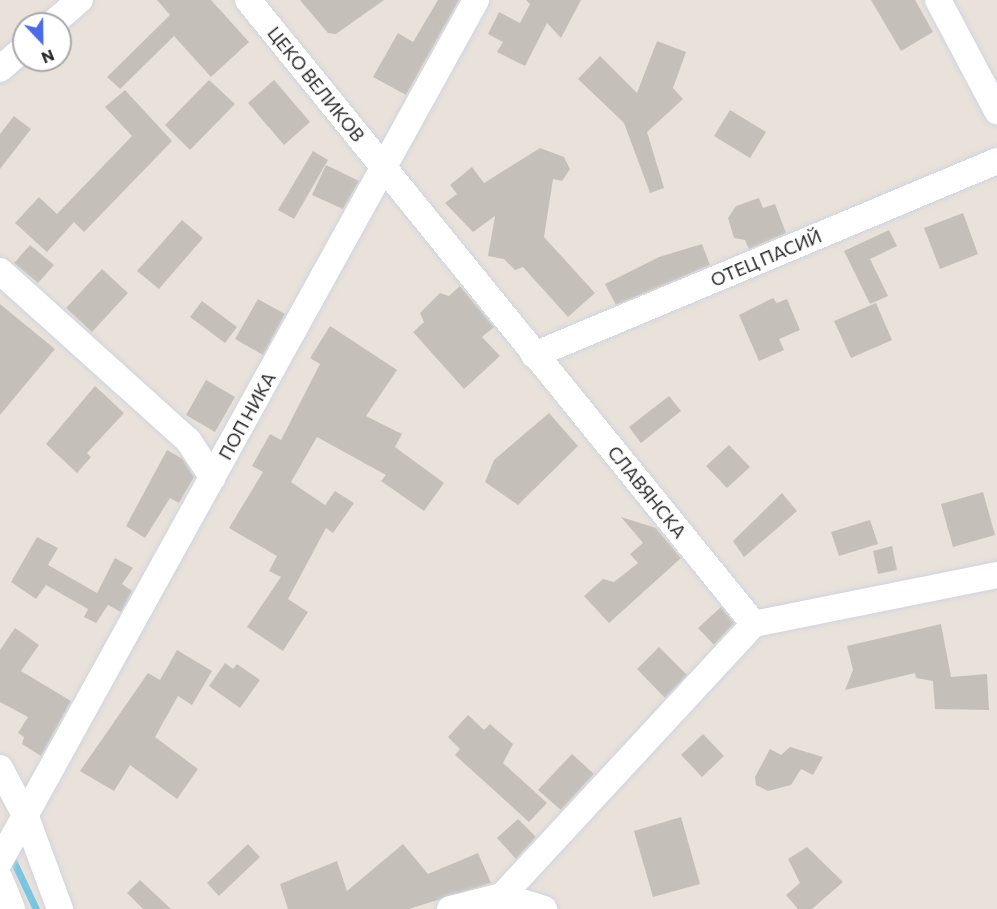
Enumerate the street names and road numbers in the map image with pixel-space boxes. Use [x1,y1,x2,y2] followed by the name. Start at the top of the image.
[263,22,369,146] street label: ЦЕКО ВЕЛИКОВ
[707,225,825,291] street label: ОТЕЦ ПАСИЙ
[214,369,280,463] street label: ПОП НИКА
[603,442,691,542] street label: СЛАВЯНСКА

